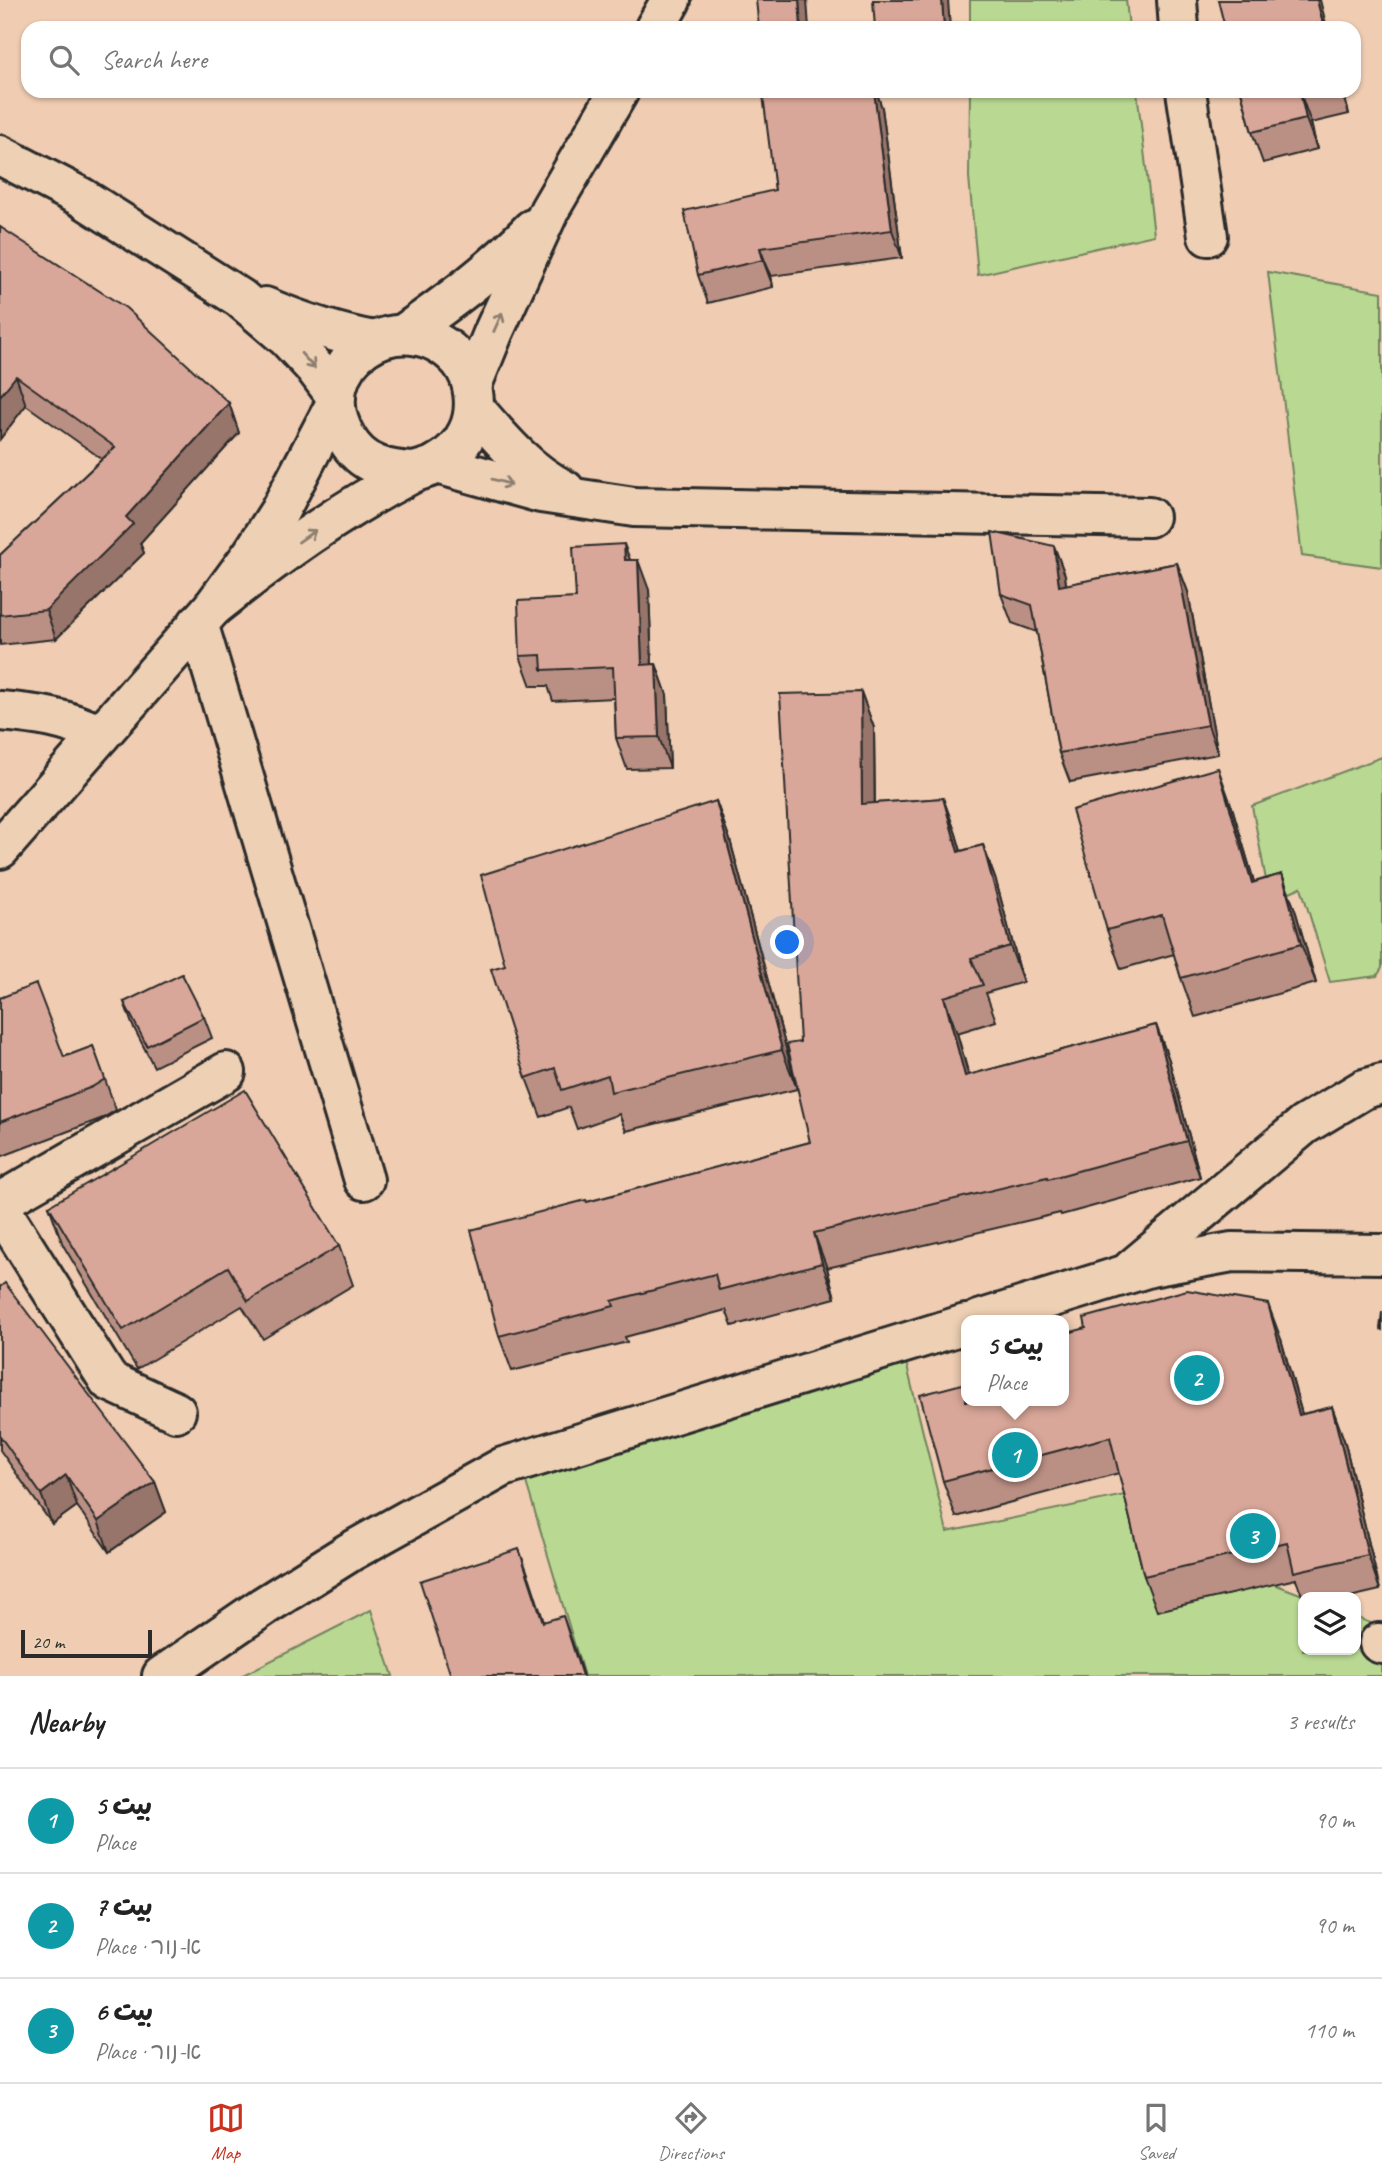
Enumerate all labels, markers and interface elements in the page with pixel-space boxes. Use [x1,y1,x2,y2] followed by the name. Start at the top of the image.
[21,21,1361,98] search box
[45,41,83,79] icon: search
[101,43,207,76] text: Search here
[492,312,505,333] one-way arrow
[299,352,316,369] one-way arrow
[491,476,513,489] one-way arrow
[297,529,316,543] one-way arrow
[770,925,804,959] your location
[961,1315,1069,1406] popup
[986,1329,1044,1362] text: بيت 5
[1174,1352,1220,1404] pin: 2
[986,1368,1027,1397] text: Place
[992,1429,1038,1481] pin: 1
[1230,1510,1276,1562] pin: 3
[1298,1592,1361,1655] map controls
[1298,1592,1361,1655] button: layers
[21,1627,152,1659] scale bar
[32,1630,64,1654] text: 20 m
[28,1703,104,1741] text: Nearby
[1287,1707,1354,1736] text: 3 results
[95,1789,152,1822] text: بيت 5
[46,1806,56,1835] text: 1
[1315,1806,1354,1835] text: 90 m
[95,1828,135,1857] text: Place
[95,1890,152,1923] text: بيت 7
[46,1911,56,1940] text: 2
[1315,1911,1354,1940] text: 90 m
[95,1932,201,1961] text: Place · א-נור
[95,1995,153,2028] text: بيت 6
[46,2016,56,2045] text: 3
[1305,2016,1354,2045] text: 110 m
[95,2037,201,2066] text: Place · א-נור
[207,2099,245,2165] tab: Map
[658,2099,724,2165] tab: Directions
[1137,2099,1175,2165] tab: Saved

